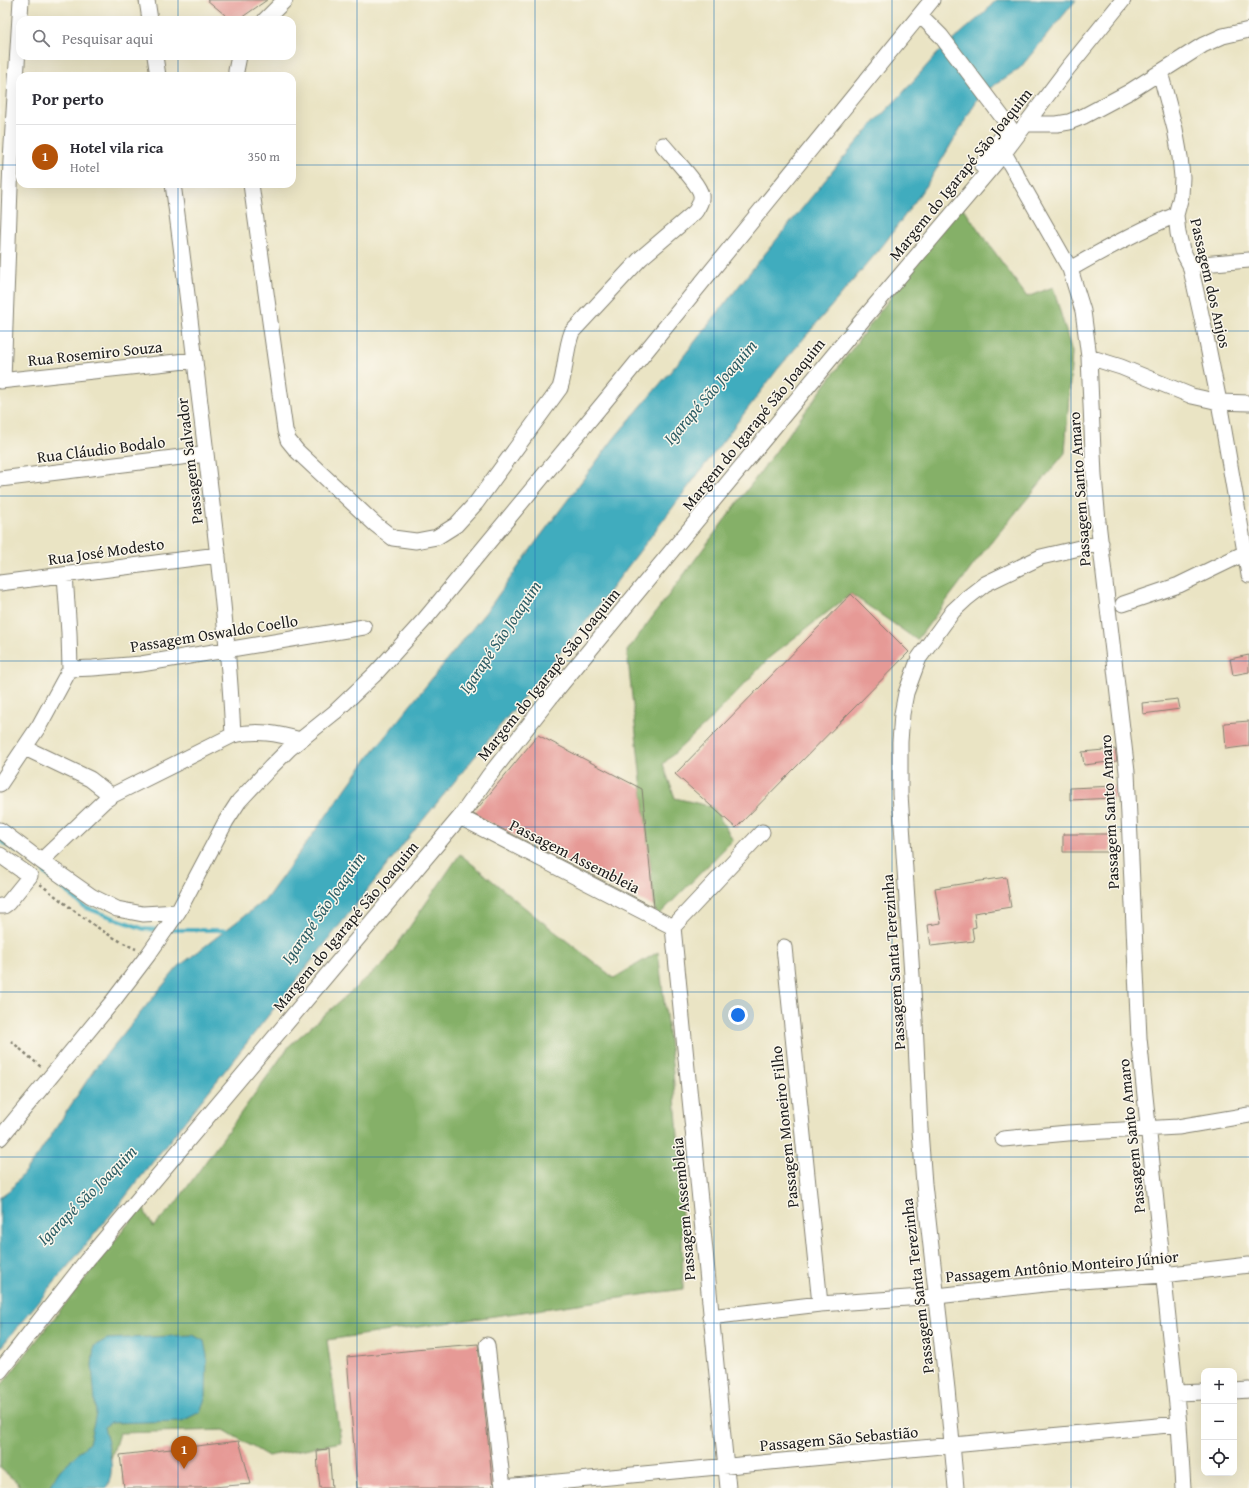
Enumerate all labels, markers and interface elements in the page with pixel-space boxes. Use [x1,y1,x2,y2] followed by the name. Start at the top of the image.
[16,16,296,60] search box
[30,27,52,49] icon: search
[62,28,153,49] text: Pesquisar aqui
[883,82,1037,266] street label: Margem do Igarapé São Joaquim
[32,86,104,111] text: Por perto
[70,137,164,158] text: Hotel vila rica
[42,147,48,166] text: 1
[248,147,280,166] text: 350 m
[70,158,100,177] text: Hotel
[1184,216,1238,350] street label: Passagem dos Anjos
[676,332,830,516] street label: Margem do Igarapé São Joaquim
[657,333,763,450] water label: Igarapé São Joaquim
[27,334,164,372] street label: Rua Rosemiro Souza
[169,396,209,525] street label: Passagem Salvador
[1062,411,1096,567] street label: Passagem Santo Amaro
[35,429,167,469] street label: Rua Cláudio Bodalo
[46,531,166,571] street label: Rua José Modesto
[452,575,547,698] water label: Igarapé São Joaquim
[471,582,625,766] street label: Margem do Igarapé São Joaquim
[128,608,300,658] street label: Passagem Oswaldo Coello
[1093,734,1125,890] street label: Passagem Santo Amaro
[505,813,645,900] street label: Passagem Assembleia
[266,835,424,1017] street label: Margem do Igarapé São Joaquim
[274,846,371,969] water label: Igarapé São Joaquim
[875,873,911,1051] street label: Passagem Santa Terezinha
[728,1005,748,1025] your location
[764,1045,804,1209] street label: Passagem Moneiro Filho
[1111,1058,1151,1214] street label: Passagem Santo Amaro
[665,1136,701,1282] street label: Passagem Assembleia
[31,1139,143,1250] water label: Igarapé São Joaquim
[894,1197,940,1375] street label: Passagem Santa Terezinha
[944,1244,1180,1288] street label: Passagem Antônio Monteiro Júnior
[1201,1368,1237,1476] map controls
[1201,1368,1237,1404] button: +
[1201,1404,1237,1440] button: −
[759,1419,919,1457] street label: Passagem São Sebastião
[171,1436,197,1469] pin: 1
[1201,1440,1237,1476] button: locate

